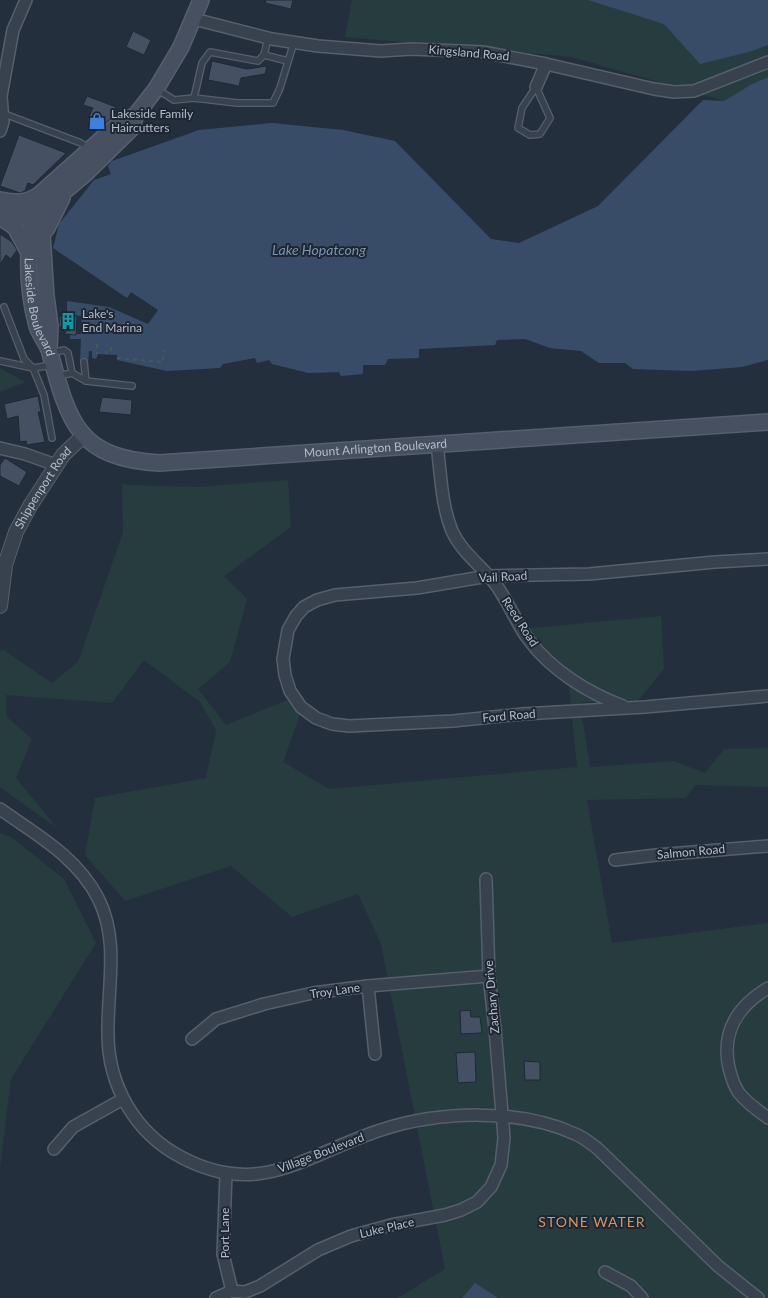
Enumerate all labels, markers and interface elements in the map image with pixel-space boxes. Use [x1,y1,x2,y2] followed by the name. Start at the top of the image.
[428,42,510,63] street label: Kingsland Road
[111,106,194,135] place label: Lakeside Family Haircutters
[87,111,107,131] shop icon: Lakeside Family Haircutters
[272,241,366,258] water label: Lake Hopatcong
[22,258,58,357] street label: Lakeside Boulevard
[82,306,142,335] place label: Lake's End Marina
[58,311,78,331] building icon: Lake's End Marina
[304,436,448,460] street label: Mount Arlington Boulevard
[11,443,74,531] street label: Shippenport Road
[478,568,528,585] street label: Vail Road
[499,594,542,649] street label: Reed Road
[482,706,536,725] street label: Ford Road
[656,841,726,862] street label: Salmon Road
[481,960,502,1034] street label: Zachary Drive
[309,980,361,1001] street label: Troy Lane
[276,1129,366,1176] street label: Village Boulevard
[217,1208,232,1258] street label: Port Lane
[538,1213,646,1230] district label: STONE WATER
[358,1214,416,1241] street label: Luke Place

